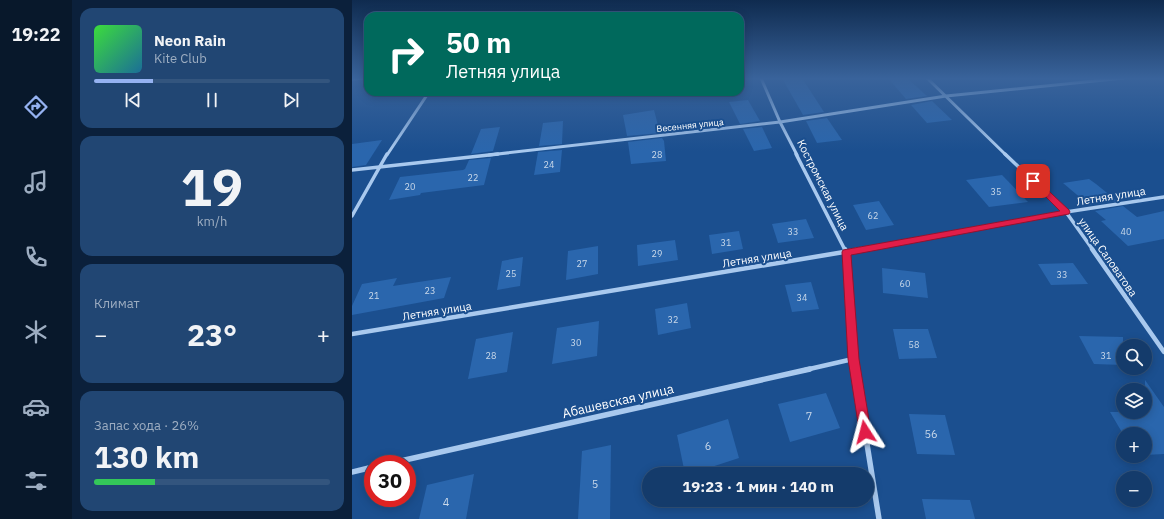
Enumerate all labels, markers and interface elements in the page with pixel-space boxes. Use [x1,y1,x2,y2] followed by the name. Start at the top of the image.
[11,23,61,46] text: 19:22
[446,24,511,61] text: 50 m
[380,28,432,80] icon: right
[154,31,226,50] text: Neon Rain
[154,50,207,67] text: Kite Club
[446,60,560,83] text: Летняя улица
[122,89,144,111] icon: previous
[201,89,223,111] icon: pause
[280,89,302,111] icon: next
[22,93,50,121] icon: directions
[656,116,724,134] street label: Весенняя улица
[794,137,852,233] street label: Костромская улица
[652,149,662,160] house number: 28
[181,153,243,220] text: 19
[544,159,554,170] house number: 24
[1016,164,1050,198] pin
[22,168,50,196] icon: music
[1022,170,1044,192] icon: arrive
[468,172,478,183] house number: 22
[405,181,415,192] house number: 20
[1075,184,1147,208] street label: Летняя улица
[991,186,1001,197] house number: 35
[868,210,878,221] house number: 62
[197,213,227,230] text: km/h
[1076,215,1141,299] street label: улица Саловатова
[788,226,798,237] house number: 33
[1121,226,1131,237] house number: 40
[721,237,731,248] house number: 31
[22,243,50,271] icon: phone
[721,246,793,270] street label: Летняя улица
[652,248,662,259] house number: 29
[577,258,587,269] house number: 27
[506,268,516,279] house number: 25
[1057,269,1067,280] house number: 33
[900,278,910,289] house number: 60
[425,285,435,296] house number: 23
[369,290,379,301] house number: 21
[797,292,807,303] house number: 34
[94,295,140,312] text: Климат
[401,299,473,323] street label: Летняя улица
[668,314,678,325] house number: 32
[187,315,237,354] text: 23°
[22,318,50,346] icon: climate
[94,320,107,349] text: −
[317,320,330,349] text: +
[571,337,581,348] house number: 30
[909,339,919,350] house number: 58
[1116,339,1152,507] map controls
[1116,339,1152,375] button: search
[486,350,496,361] house number: 28
[1101,350,1111,361] house number: 31
[561,380,675,422] street label: Абашевская улица
[1116,383,1152,419] button: layers
[22,393,50,421] icon: car
[806,409,812,423] house number: 7
[844,411,886,453] position arrow
[94,417,199,434] text: Запас хода · 26%
[924,427,938,441] house number: 56
[1116,427,1152,463] button: +
[94,437,199,476] text: 130 km
[705,439,711,453] house number: 6
[364,455,416,507] speed limit sign: 30
[22,467,50,495] icon: filters
[1116,471,1152,507] button: −
[592,477,598,491] house number: 5
[682,477,834,496] text: 19:23 · 1 мин · 140 m
[443,495,450,509] house number: 4

